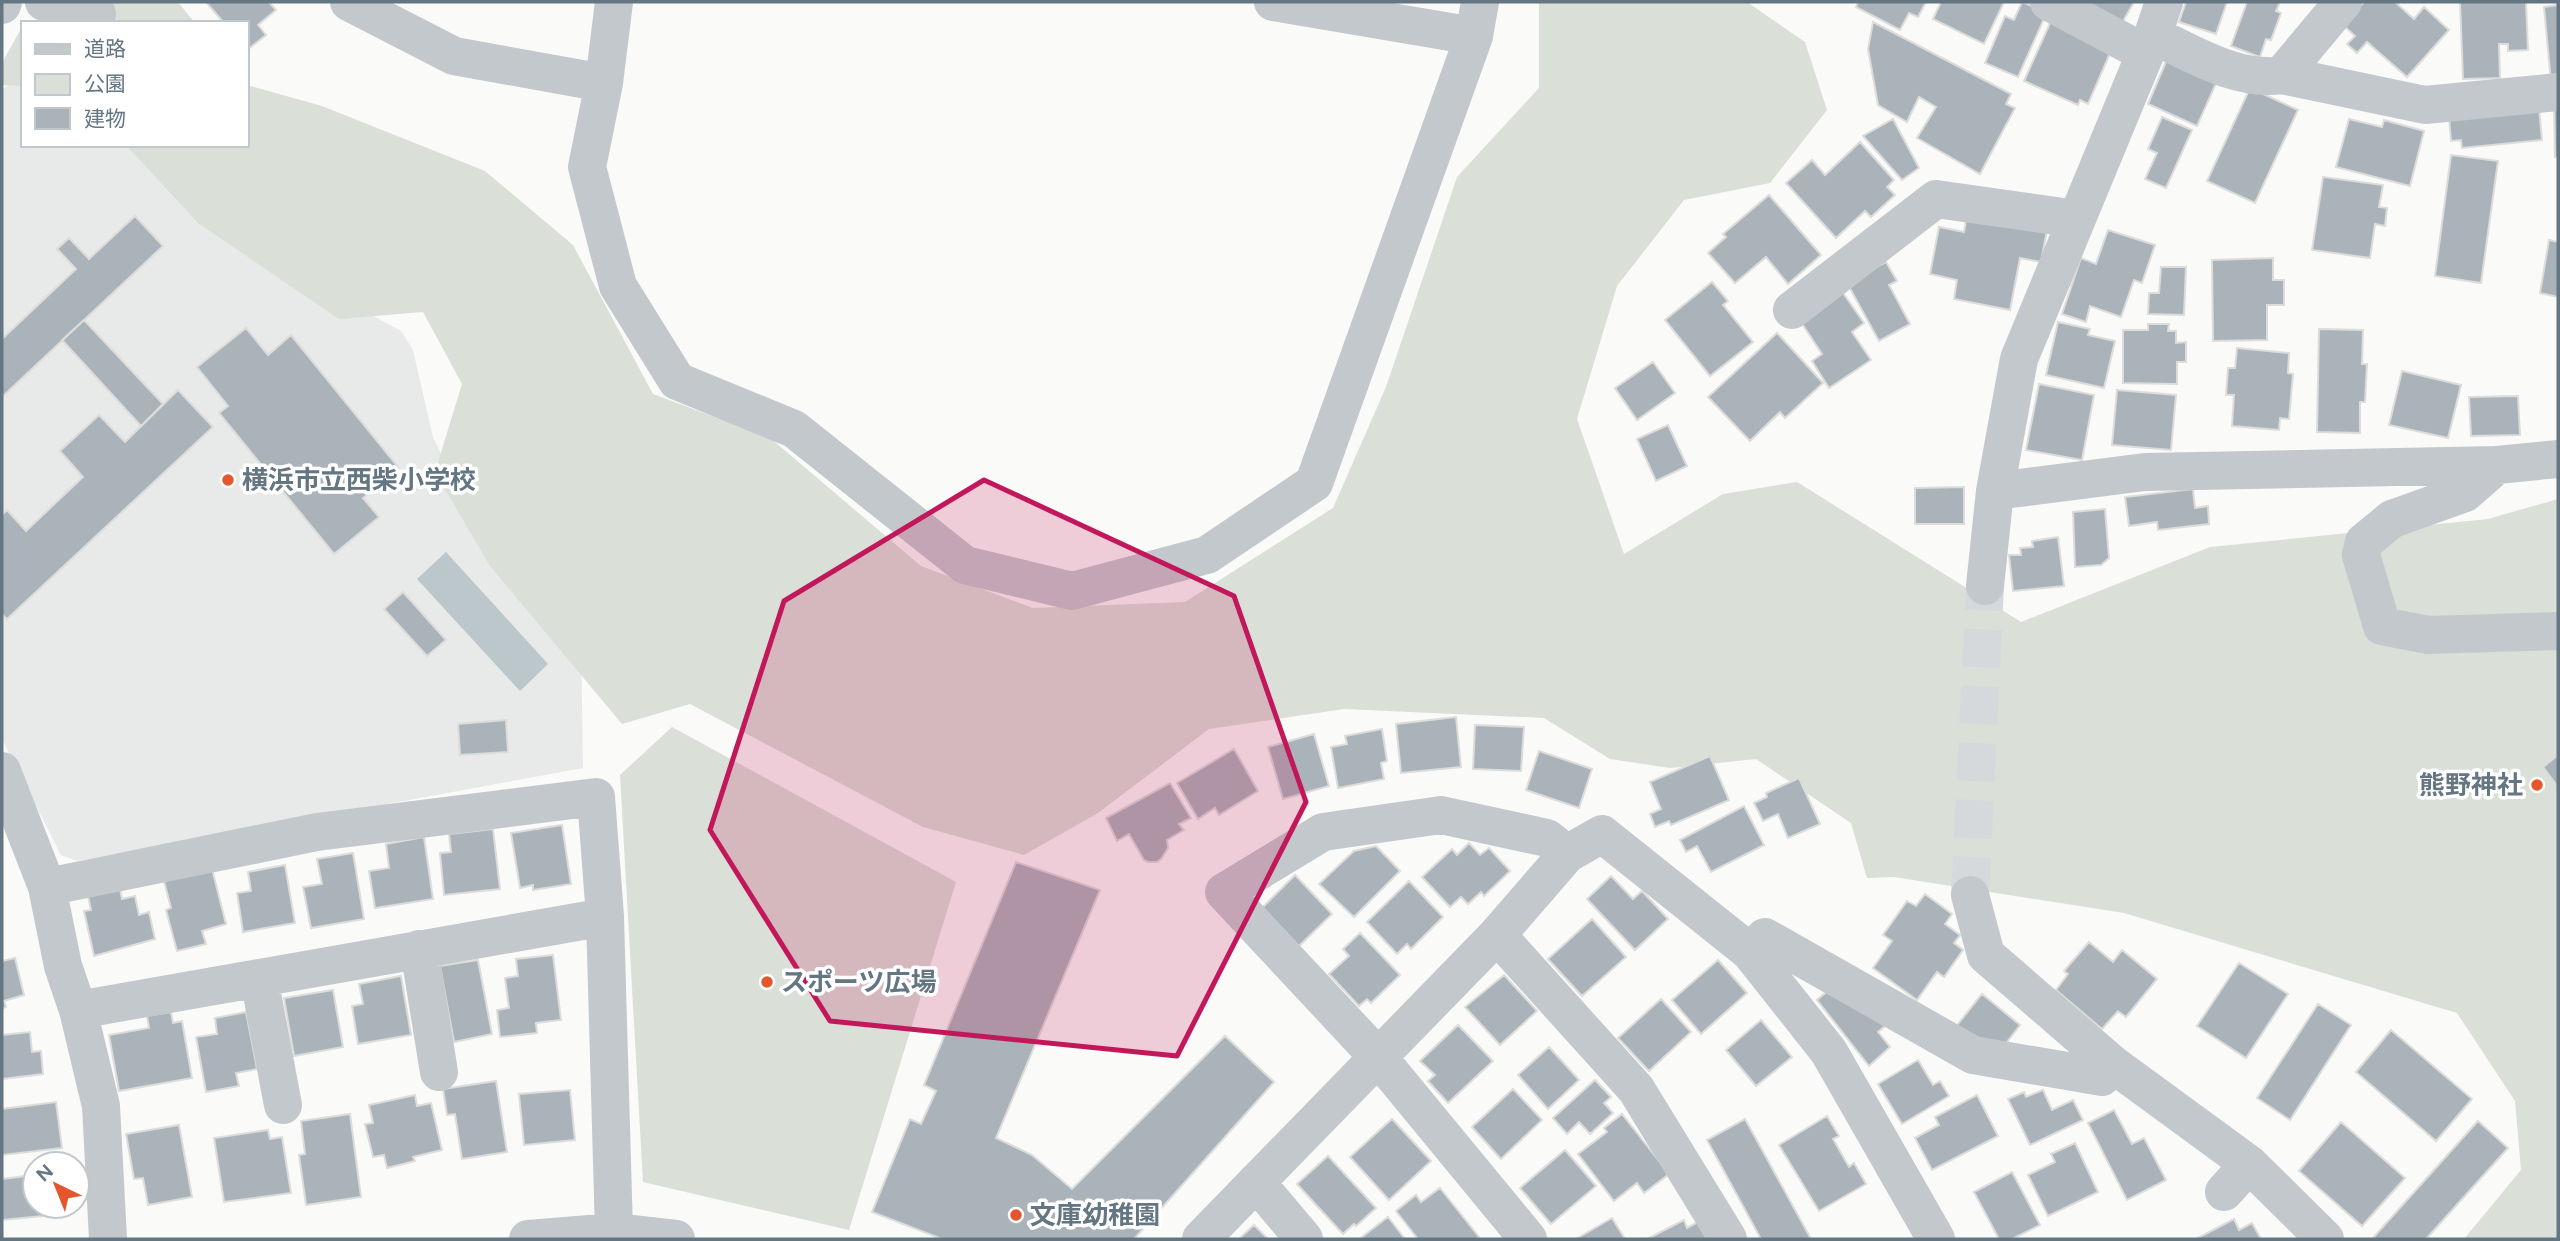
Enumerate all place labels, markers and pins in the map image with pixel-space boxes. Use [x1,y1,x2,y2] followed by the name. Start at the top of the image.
[242,464,476,496] place label: 横浜市立西柴小学校
[220,472,236,488] marker: 横浜市立西柴小学校
[2419,769,2523,801] place label: 熊野神社
[2529,777,2545,793] marker: 熊野神社
[781,966,936,998] place label: スポーツ広場
[759,974,775,990] marker: スポーツ広場
[1030,1199,1160,1231] place label: 文庫幼稚園
[1008,1207,1024,1223] marker: 文庫幼稚園

